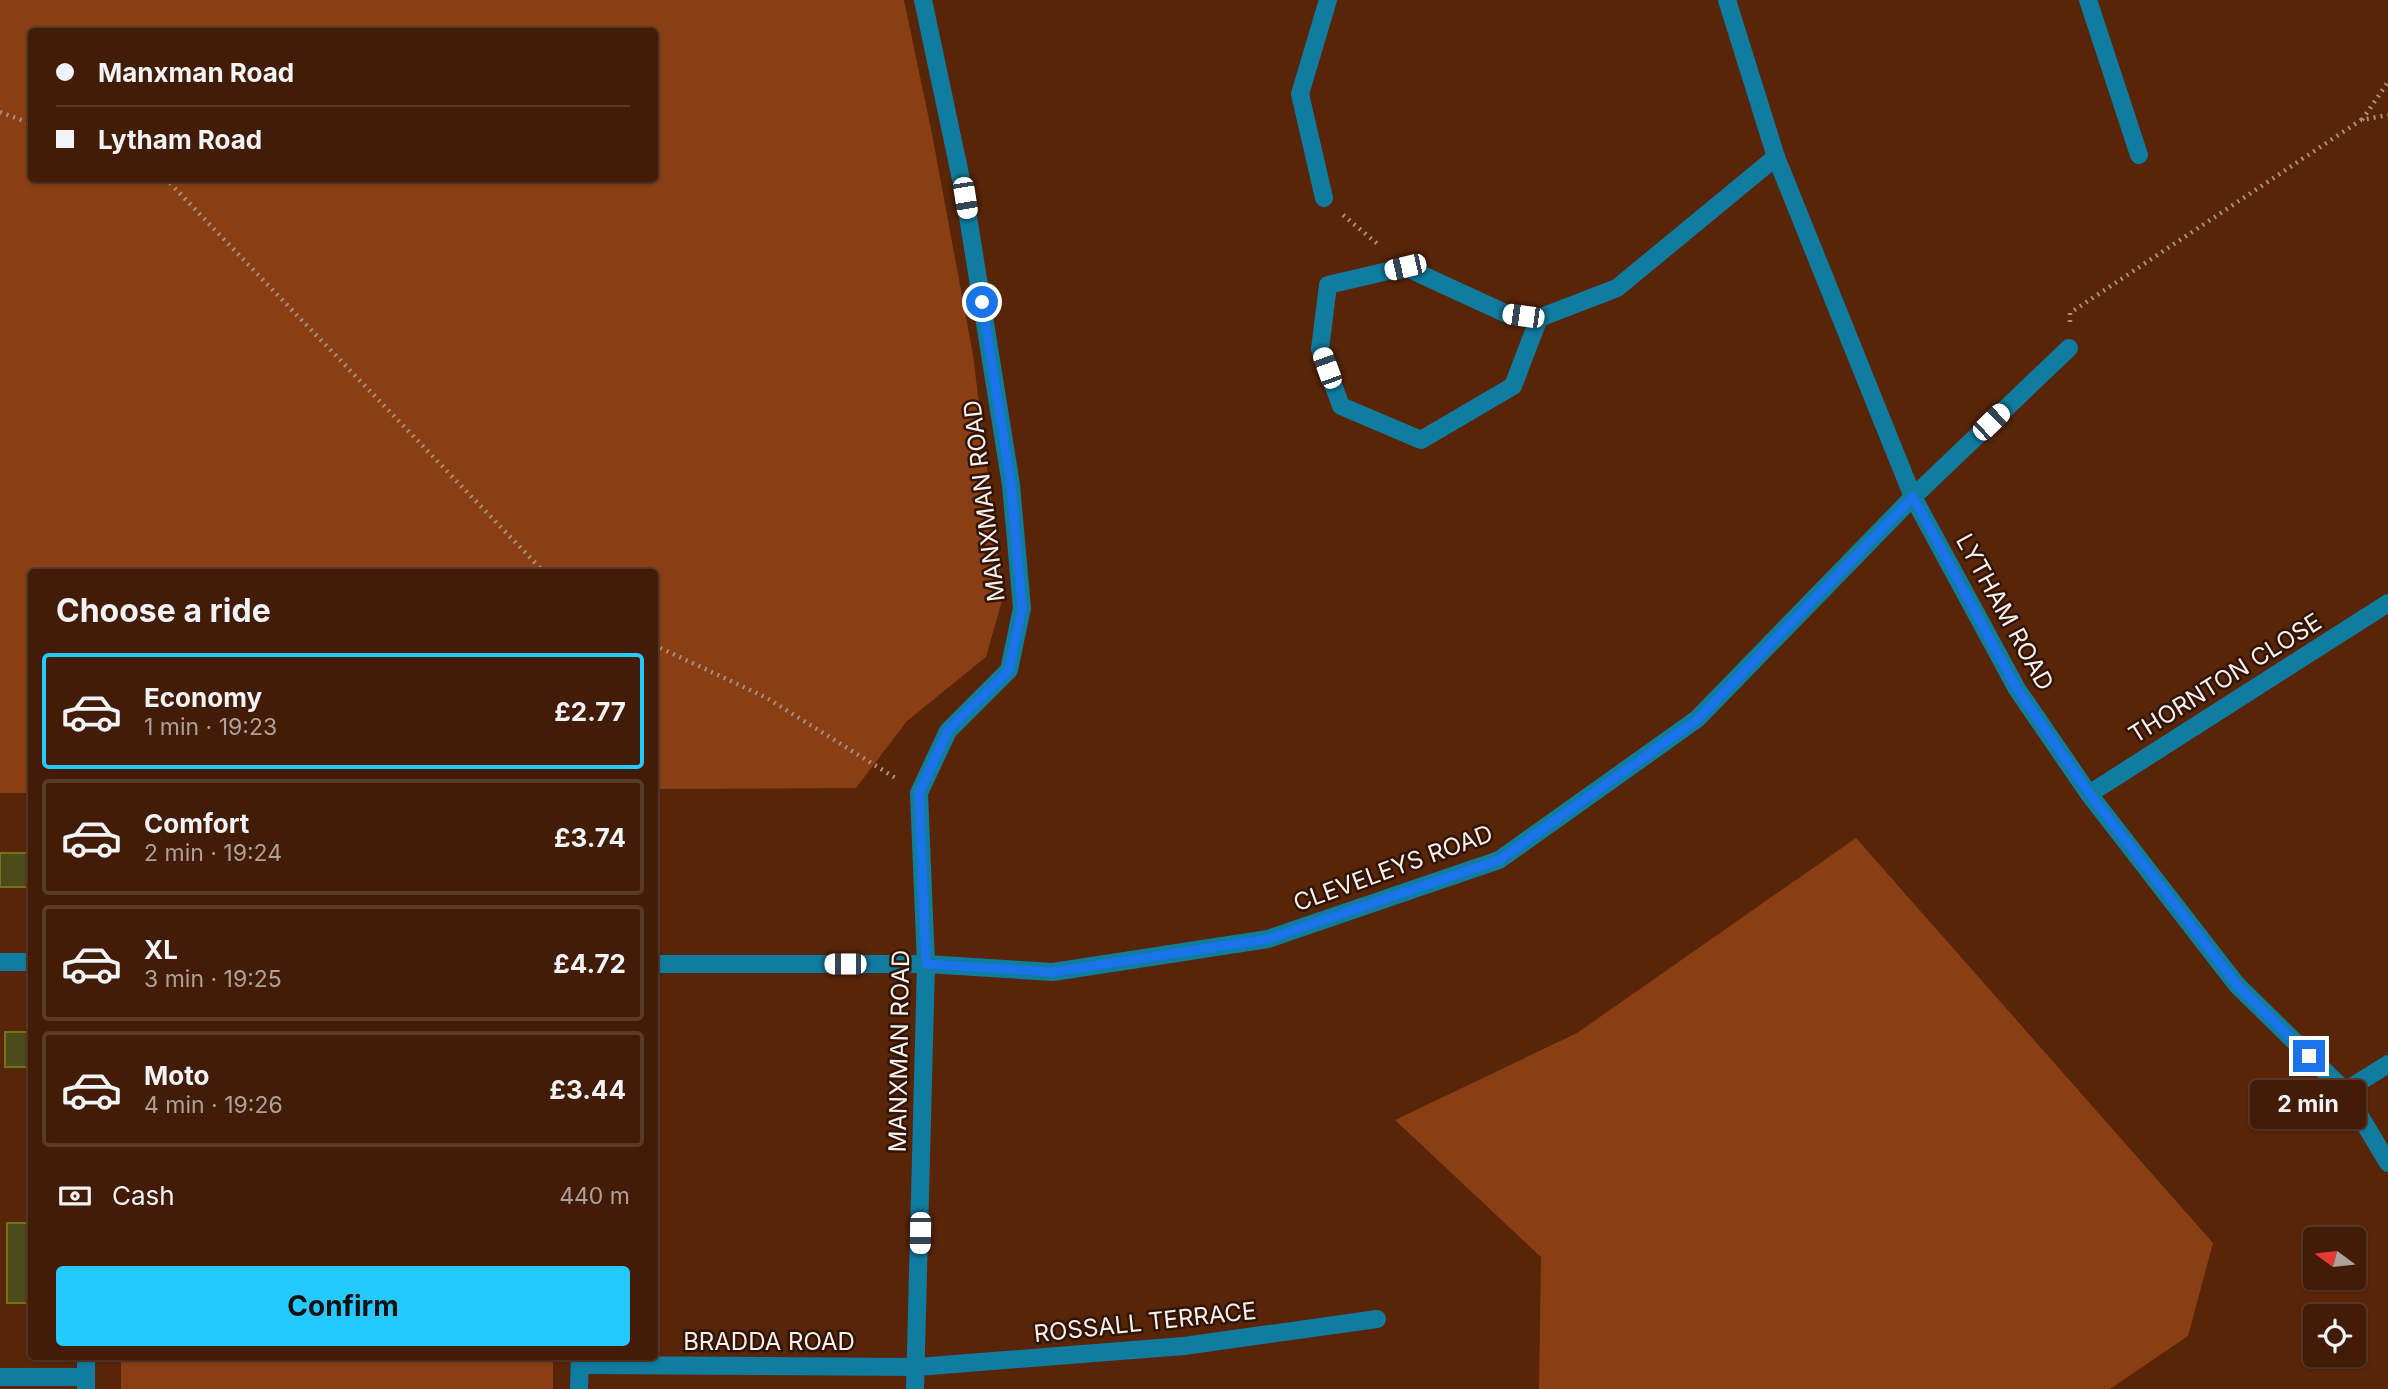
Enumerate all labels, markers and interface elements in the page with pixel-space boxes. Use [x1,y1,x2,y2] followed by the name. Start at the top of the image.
[98,57,294,88] text: Manxman Road
[98,124,262,155] text: Lytham Road
[952,176,979,220] car
[1383,252,1428,282] car
[966,286,998,318] route start
[1501,303,1546,329] car
[1310,345,1345,391] car
[957,399,1011,603] street label: MANXMAN ROAD
[1969,400,2014,444] car
[1950,529,2060,695] street label: LYTHAM ROAD
[56,591,271,630] text: Choose a ride
[2123,607,2327,749] street label: THORNTON CLOSE
[60,680,123,743] icon: car
[144,682,262,713] text: Economy
[554,696,626,727] text: £2.77
[144,713,277,741] text: 1 min · 19:23
[60,806,123,869] icon: car
[144,808,249,839] text: Comfort
[1289,818,1497,918] street label: CLEVELEYS ROAD
[554,822,626,853] text: £3.74
[144,839,282,867] text: 2 min · 19:24
[60,932,123,995] icon: car
[144,934,178,965] text: XL
[553,948,626,979] text: £4.72
[883,949,915,1153] street label: MANXMAN ROAD
[825,954,867,975] car
[144,965,282,993] text: 3 min · 19:25
[2293,1040,2325,1072] route end
[60,1058,123,1121] icon: car
[144,1060,209,1091] text: Moto
[549,1074,626,1105] text: £3.44
[2251,1080,2367,1130] callout: 2 min
[2277,1090,2339,1118] text: 2 min
[144,1091,283,1119] text: 4 min · 19:26
[56,1177,94,1215] icon: cash
[112,1180,175,1211] text: Cash
[559,1182,630,1210] text: 440 m
[910,1212,931,1254] car
[2303,1227,2366,1290] north arrow
[2303,1227,2366,1367] map controls
[56,1266,630,1346] button: Confirm
[1032,1296,1258,1348] street label: ROSSALL TERRACE
[2303,1304,2366,1367] button: locate
[683,1327,855,1356] street label: BRADDA ROAD

